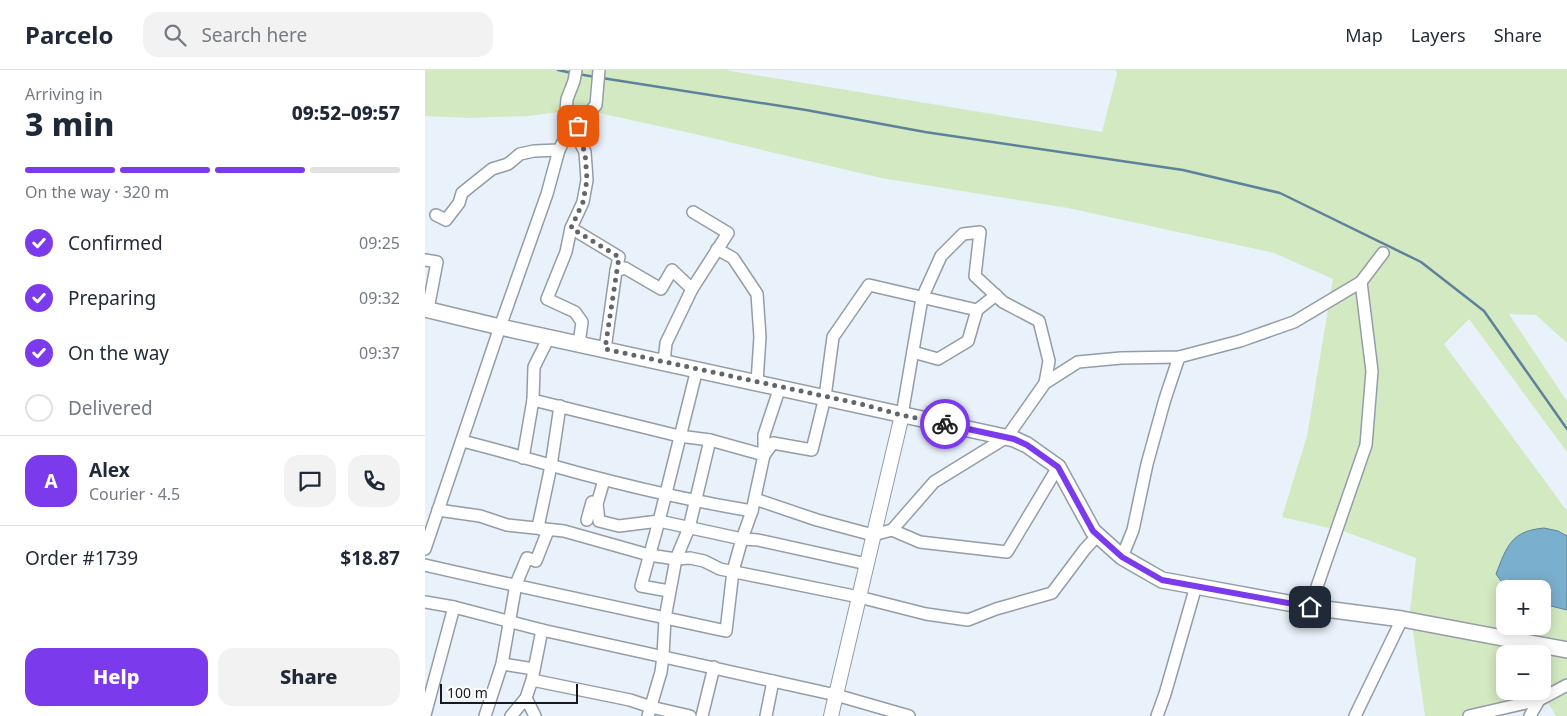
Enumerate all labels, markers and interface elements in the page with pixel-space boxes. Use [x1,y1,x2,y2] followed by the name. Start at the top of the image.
[143,12,493,57] search box
[25,18,113,51] text: Parcelo
[161,21,189,49] icon: search
[201,22,307,48] text: Search here
[1345,23,1383,47] text: Map
[1411,23,1466,47] text: Layers
[1494,23,1542,47] text: Share
[25,83,103,105] text: Arriving in
[292,100,400,126] text: 09:52–09:57
[25,102,114,145] text: 3 min
[557,105,599,147] pin
[564,112,592,140] icon: bag
[25,181,169,203] text: On the way · 320 m
[25,229,53,257] icon: check
[68,230,163,256] text: Confirmed
[359,232,400,254] text: 09:25
[25,284,53,312] icon: check
[68,285,156,311] text: Preparing
[359,287,400,309] text: 09:32
[25,339,53,367] icon: check
[68,340,169,366] text: On the way
[359,342,400,364] text: 09:37
[68,395,153,421] text: Delivered
[920,399,970,449] courier
[931,410,959,438] icon: bike
[284,455,336,507] button: chat
[348,455,400,507] button: phone
[89,457,130,483] text: Alex
[44,468,58,494] text: A
[89,483,180,505] text: Courier · 4.5
[25,545,138,571] text: Order #1739
[340,545,400,571] text: $18.87
[1496,580,1551,700] map controls
[1496,580,1551,635] button: +
[1289,586,1331,628] pin
[1296,593,1324,621] icon: home
[1496,645,1551,700] button: −
[25,648,208,706] button: Help
[218,648,400,706] button: Share
[440,681,577,704] scale bar
[447,683,488,702] text: 100 m

